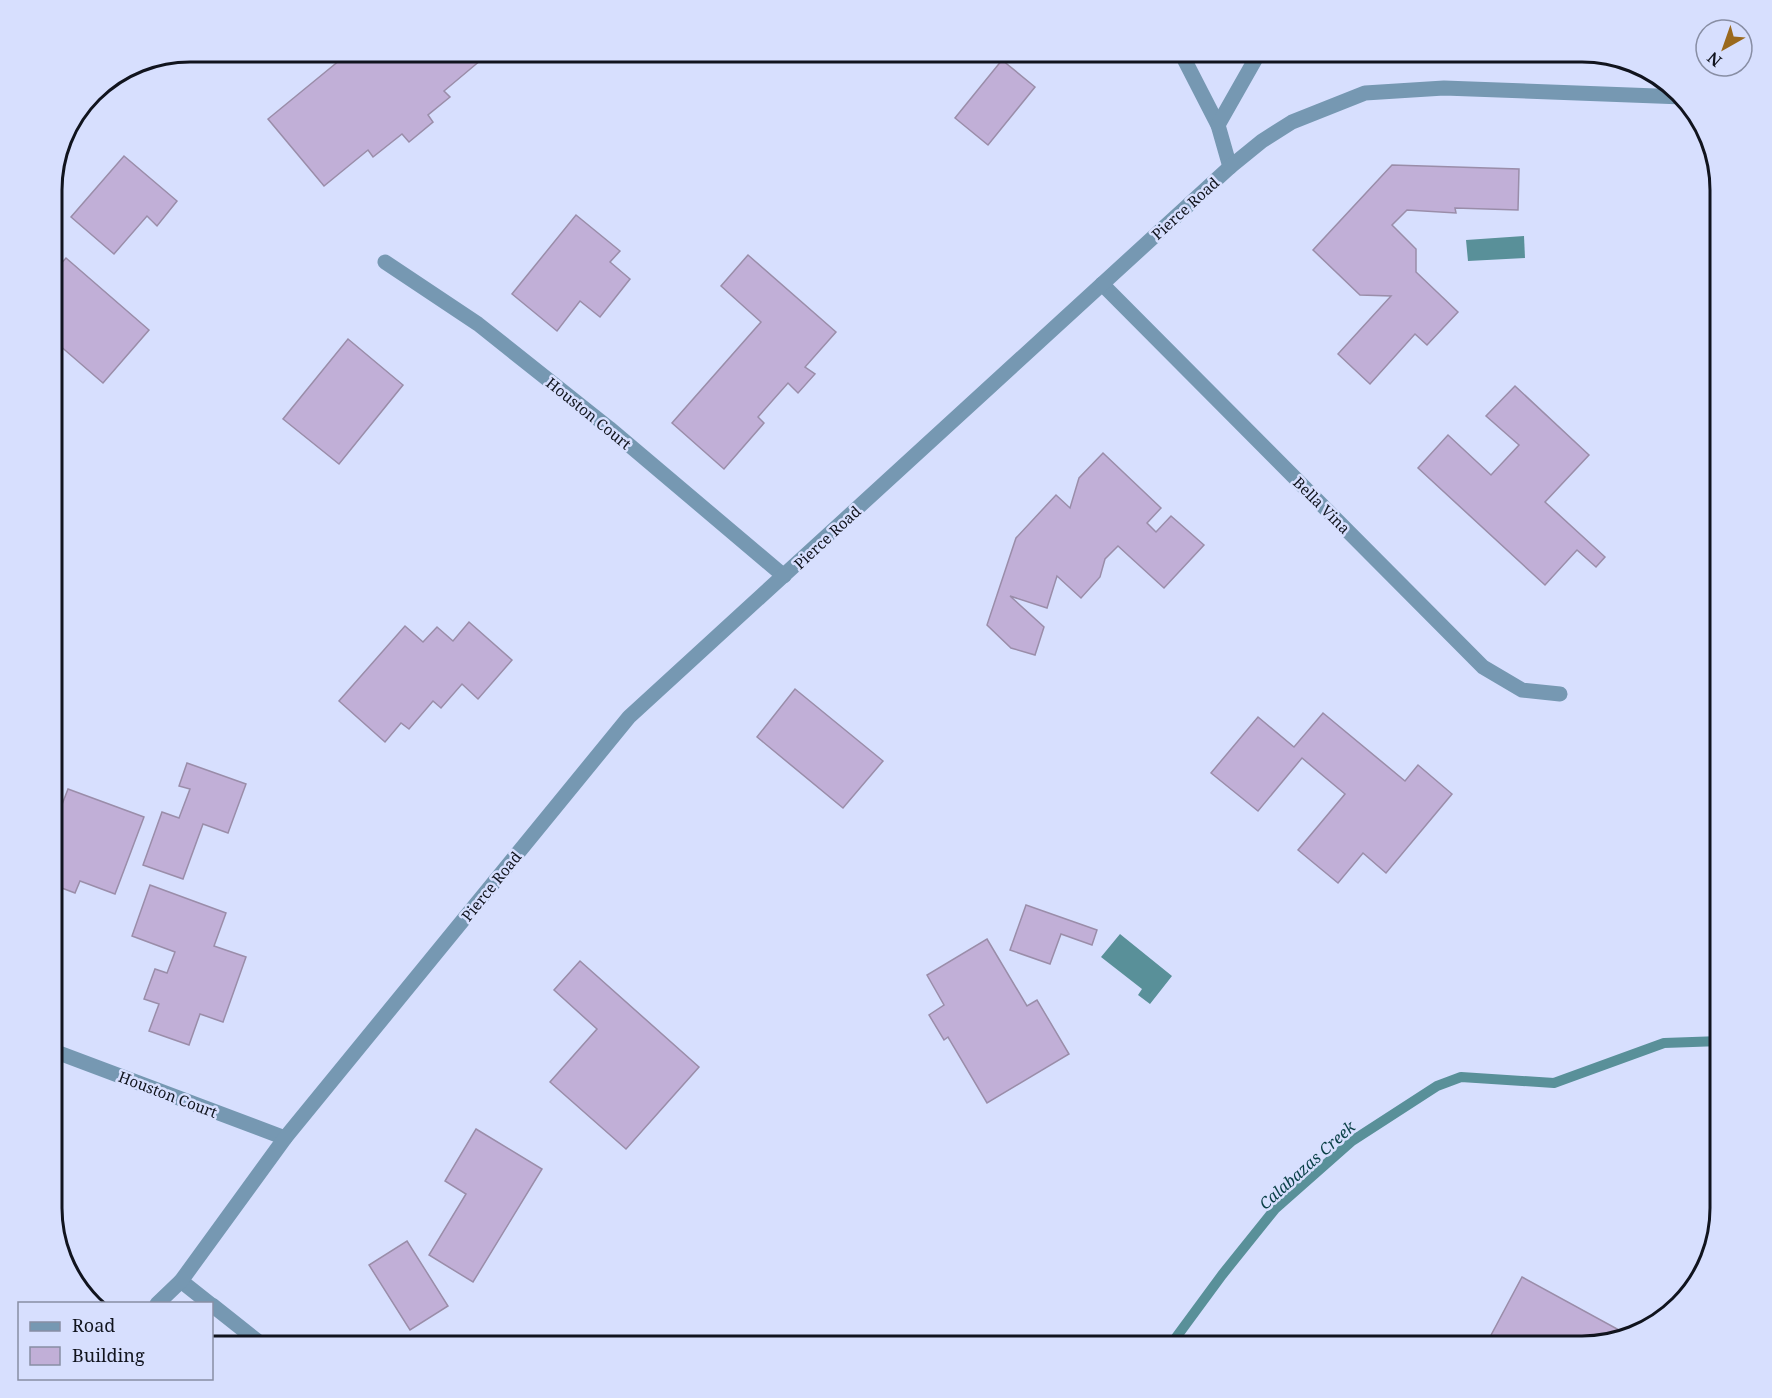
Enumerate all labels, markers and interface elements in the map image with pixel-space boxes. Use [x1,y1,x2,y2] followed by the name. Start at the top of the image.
[1694,18,1754,78] north arrow
[1702,47,1726,72] text: N
[1147,172,1223,244] street label: Pierce Road
[542,372,636,454] street label: Houston Court
[1289,472,1355,538] street label: Bella Vina
[789,501,865,573] street label: Pierce Road
[457,847,525,925] street label: Pierce Road
[116,1066,220,1122] street label: Houston Court
[1254,1115,1361,1214] water label: Calabazas Creek
[18,1302,213,1380] legend
[72,1313,115,1337] text: Road
[72,1343,145,1367] text: Building

